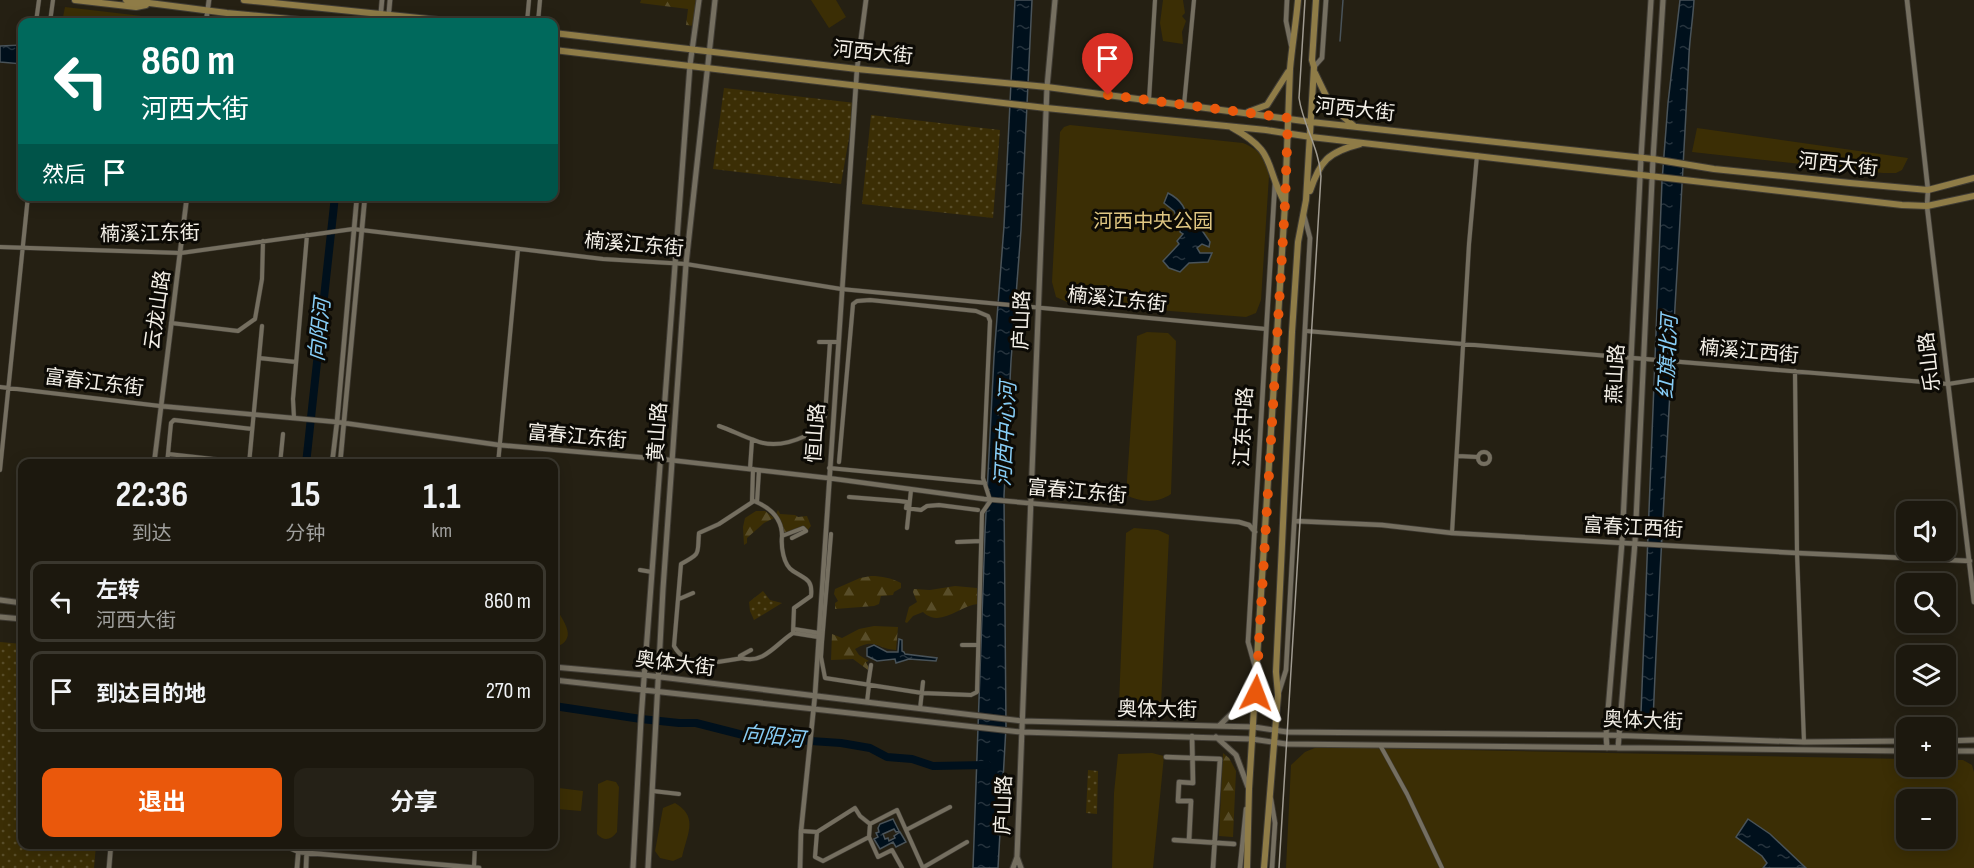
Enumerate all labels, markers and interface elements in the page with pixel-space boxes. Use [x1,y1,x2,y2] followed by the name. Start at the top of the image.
[1082,33,1133,95] pin
[141,36,235,87] text: 860 m
[832,37,914,69] street label: 河西大街
[42,42,120,120] icon: left
[1091,42,1124,75] icon: arrive
[141,94,249,126] text: 河西大街
[1314,94,1396,126] street label: 河西大街
[1797,149,1879,181] street label: 河西大街
[98,156,131,189] icon: arrive
[42,162,86,189] text: 然后
[1093,210,1213,234] park label: 河西中央公园
[100,221,200,247] street label: 楠溪江东街
[583,229,685,261] street label: 楠溪江东街
[141,269,175,351] street label: 云龙山路
[1066,283,1168,317] street label: 楠溪江东街
[1009,290,1035,350] street label: 庐山路
[304,293,336,363] water label: 向阳河
[1653,310,1683,400] water label: 红旗北河
[1914,331,1946,393] street label: 乐山路
[1698,336,1800,368] street label: 楠溪江西街
[1602,343,1630,405] street label: 燕山路
[43,365,145,401] street label: 富春江东街
[991,377,1021,487] water label: 河西中心河
[1230,386,1258,468] street label: 江东中路
[644,401,672,463] street label: 黄山路
[802,402,830,464] street label: 恒山路
[526,421,628,453] street label: 富春江东街
[115,474,188,517] text: 22:36
[291,474,321,517] text: 15
[423,476,461,519] text: 1.1
[1026,476,1128,508] street label: 富春江东街
[1896,501,1956,849] map controls
[1896,501,1956,561] button: sound
[1582,513,1684,543] street label: 富春江西街
[432,519,452,543] text: km
[132,522,172,546] text: 到达
[286,522,326,546] text: 分钟
[1896,573,1956,633] button: search
[96,577,140,604] text: 左转
[45,585,78,618] icon: left
[484,588,531,615] text: 860 m
[96,609,176,633] text: 河西大街
[1896,645,1956,705] button: layers
[634,647,716,681] street label: 奥体大街
[1224,661,1288,725] position arrow
[45,675,78,708] icon: arrive
[486,678,531,705] text: 270 m
[96,681,206,708] text: 到达目的地
[1117,697,1197,723] street label: 奥体大街
[1603,708,1683,734] street label: 奥体大街
[1896,717,1956,777] button: +
[740,721,810,753] water label: 向阳河
[42,768,282,837] button: 退出
[294,768,534,837] button: 分享
[991,775,1017,835] street label: 庐山路
[1896,789,1956,849] button: −

